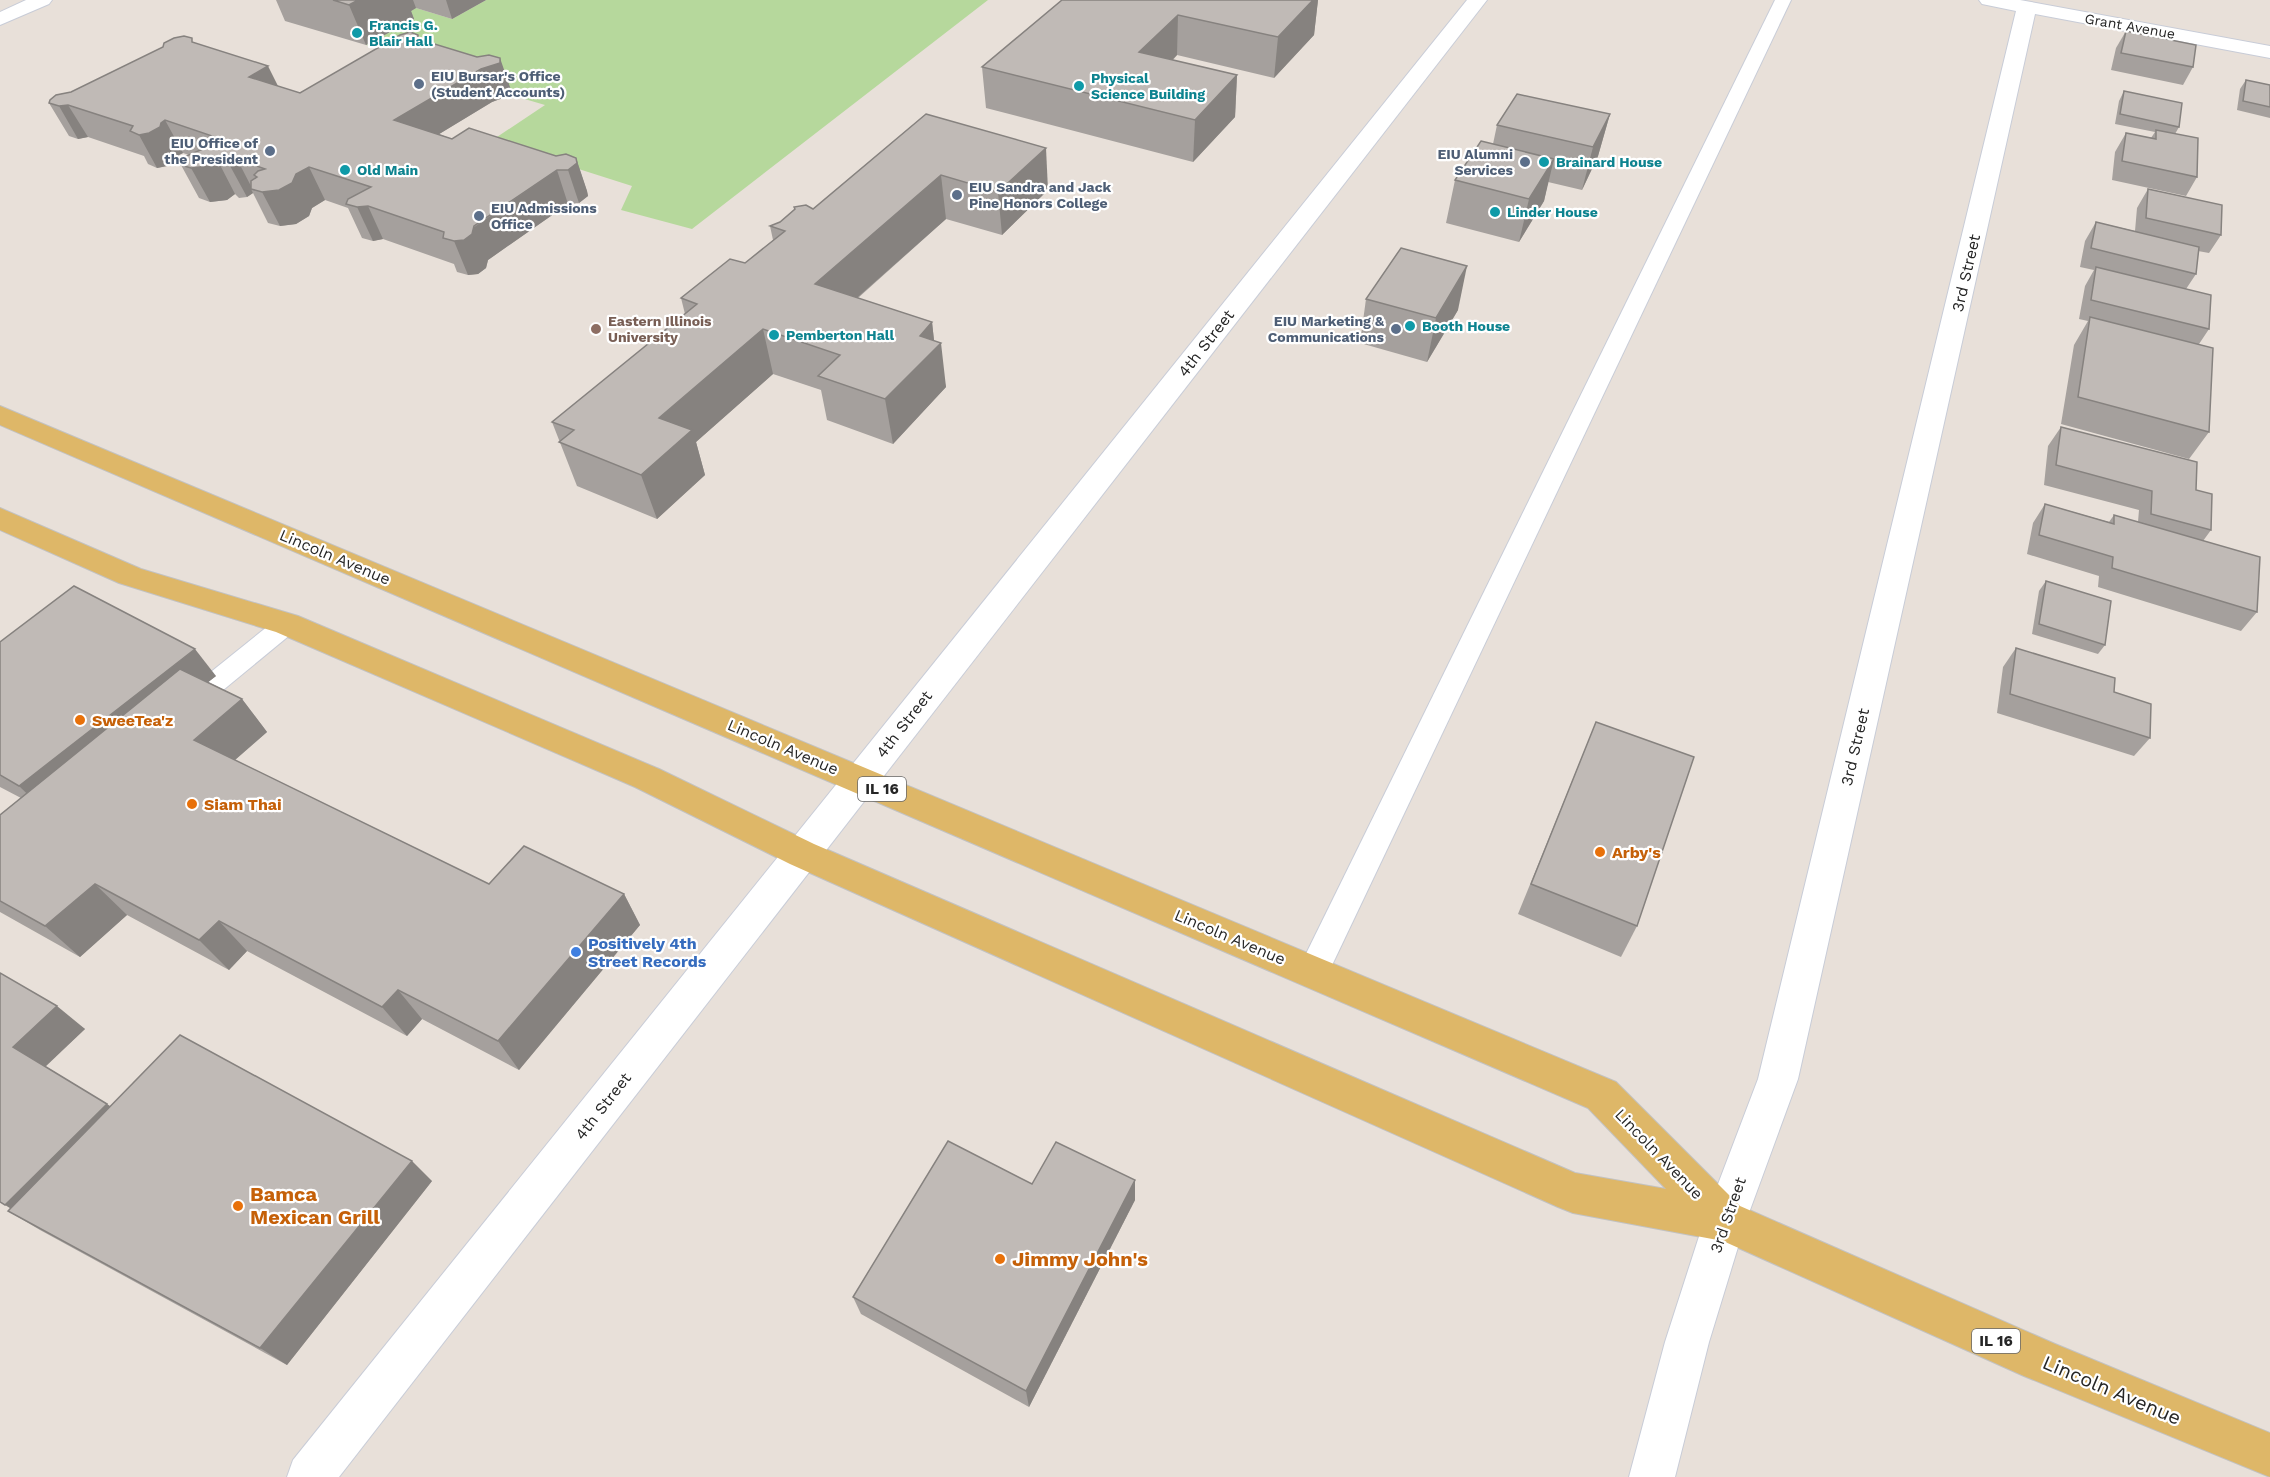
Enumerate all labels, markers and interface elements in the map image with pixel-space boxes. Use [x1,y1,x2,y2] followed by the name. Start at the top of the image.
[2083,10,2177,42] street label: Grant Avenue
[369,17,438,49] place label: Francis G. Blair Hall
[350,26,364,40] marker: Francis G. Blair Hall
[431,68,565,100] place label: EIU Bursar's Office (Student Accounts)
[1091,70,1205,102] place label: Physical Science Building
[412,77,426,91] marker: EIU Bursar's Office (Student Accounts)
[1072,79,1086,93] marker: Physical Science Building
[164,135,258,167] place label: EIU Office of the President
[263,144,277,158] marker: EIU Office of the President
[1437,146,1514,178] place label: EIU Alumni Services
[1556,154,1662,170] place label: Brainard House
[1518,155,1532,169] marker: EIU Alumni Services
[1537,155,1551,169] marker: Brainard House
[357,162,418,178] place label: Old Main
[338,163,352,177] marker: Old Main
[969,179,1112,211] place label: EIU Sandra and Jack Pine Honors College
[950,188,964,202] marker: EIU Sandra and Jack Pine Honors College
[491,200,597,232] place label: EIU Admissions Office
[1507,204,1598,220] place label: Linder House
[1488,205,1502,219] marker: Linder House
[472,209,486,223] marker: EIU Admissions Office
[1948,232,1984,314] street label: 3rd Street
[1174,305,1238,380] street label: 4th Street
[608,313,712,345] place label: Eastern Illinois University
[1268,313,1385,345] place label: EIU Marketing & Communications
[1422,318,1510,334] place label: Booth House
[1403,319,1417,333] marker: Booth House
[589,322,603,336] marker: Eastern Illinois University
[1389,322,1403,336] marker: EIU Marketing & Communications
[786,327,894,343] place label: Pemberton Hall
[767,328,781,342] marker: Pemberton Hall
[277,525,393,589] street label: Lincoln Avenue
[872,686,936,761] street label: 4th Street
[1837,706,1873,788] street label: 3rd Street
[92,711,173,730] place label: SweeTea'z
[73,713,87,727] marker: SweeTea'z
[725,715,841,779] street label: Lincoln Avenue
[858,777,906,801] road number: IL 16
[204,795,282,814] place label: Siam Thai
[185,797,199,811] marker: Siam Thai
[1612,843,1661,862] place label: Arby's
[1593,845,1607,859] marker: Arby's
[1172,905,1288,969] street label: Lincoln Avenue
[588,934,707,971] place label: Positively 4th Street Records
[569,945,583,959] marker: Positively 4th Street Records
[571,1068,635,1143] street label: 4th Street
[1611,1105,1707,1203] street label: Lincoln Avenue
[1706,1174,1750,1256] street label: 3rd Street
[250,1182,380,1229] place label: Bamca Mexican Grill
[231,1199,245,1213] marker: Bamca Mexican Grill
[1012,1247,1148,1271] place label: Jimmy John's
[993,1252,1007,1266] marker: Jimmy John's
[1972,1329,2020,1353] road number: IL 16
[2039,1350,2185,1430] street label: Lincoln Avenue

